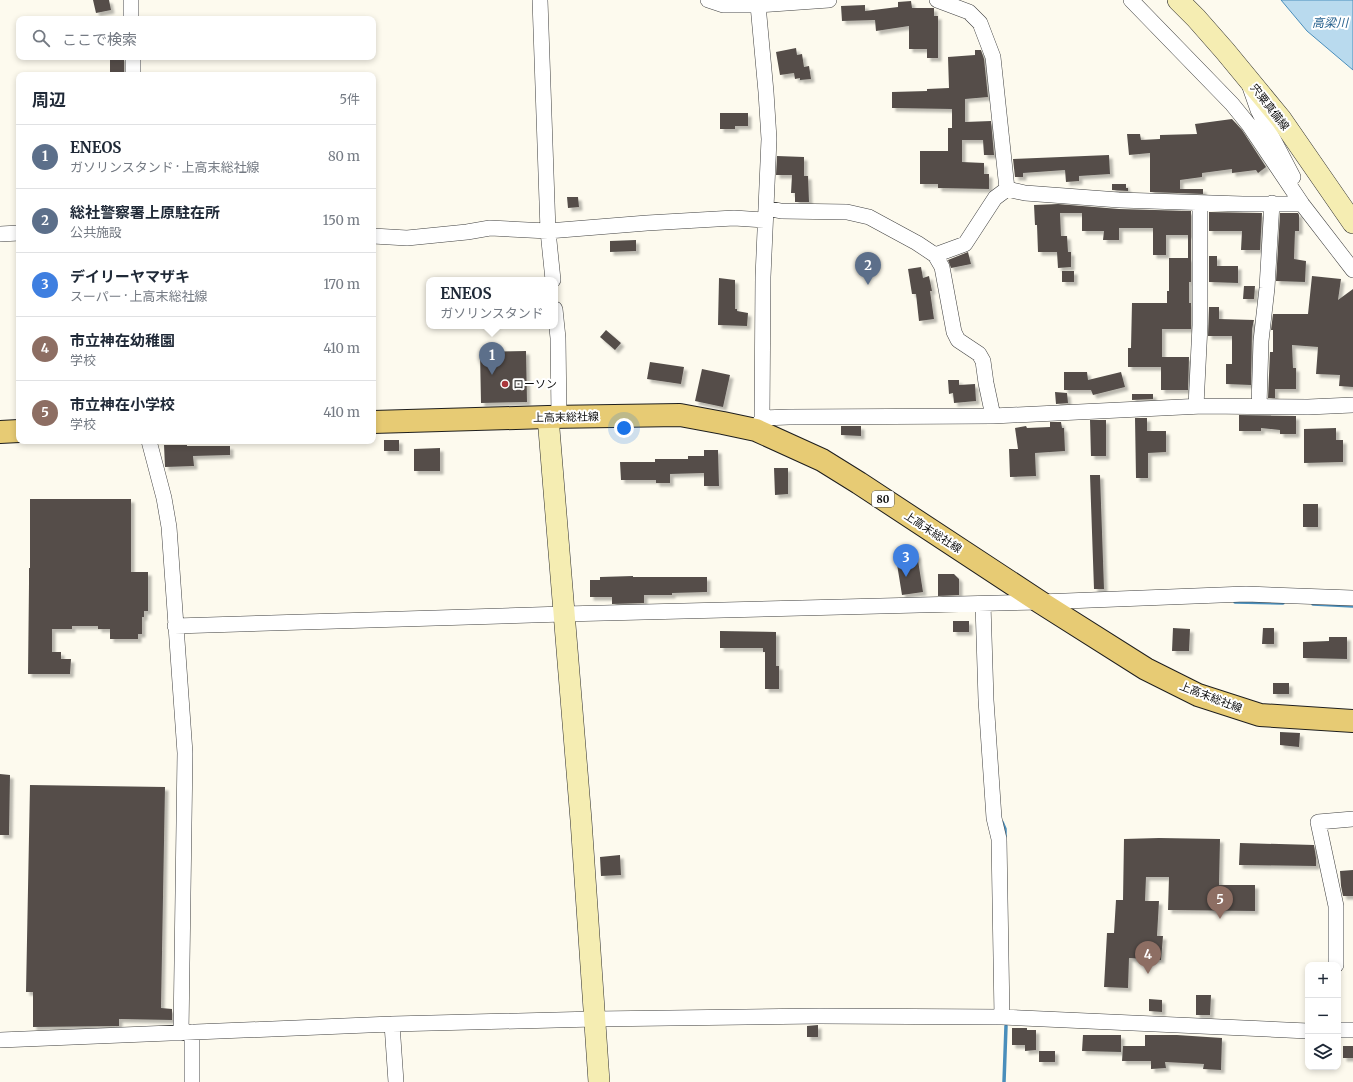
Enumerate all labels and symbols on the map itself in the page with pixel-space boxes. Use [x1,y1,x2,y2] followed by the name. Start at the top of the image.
[1312,15,1350,30] water label: 高梁川
[1248,81,1292,133] street label: 宍粟真備線
[855,252,881,285] pin: 2
[479,342,505,375] pin: 1
[513,377,557,391] place label: ローソン
[500,379,510,389] marker: ローソン
[533,409,599,425] street label: 上高末総社線
[614,418,634,438] your location
[872,491,894,507] road number: 80
[902,508,964,556] street label: 上高末総社線
[893,544,919,577] pin: 3
[1178,679,1244,715] street label: 上高末総社線
[1207,886,1233,919] pin: 5
[1135,941,1161,974] pin: 4

